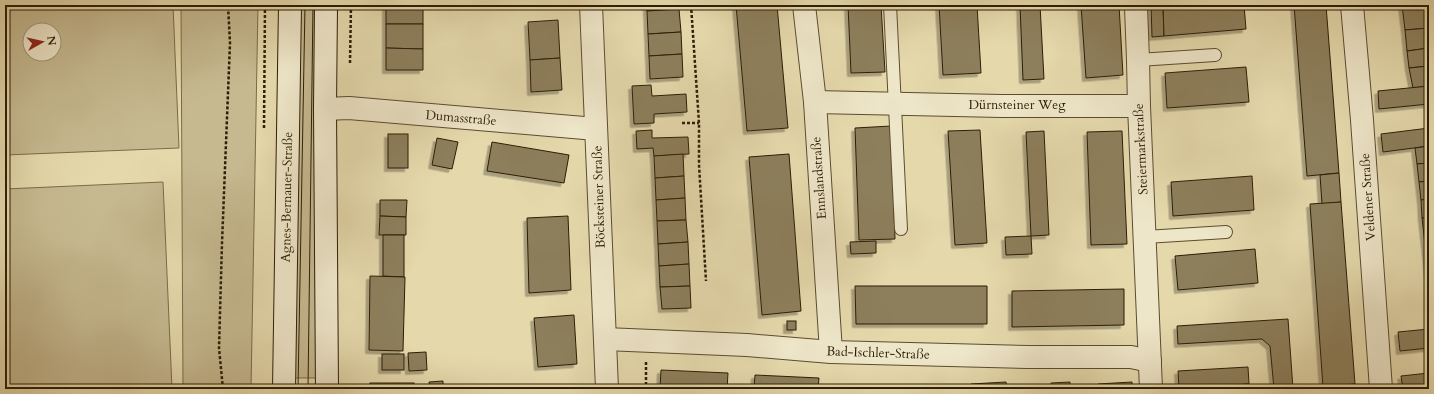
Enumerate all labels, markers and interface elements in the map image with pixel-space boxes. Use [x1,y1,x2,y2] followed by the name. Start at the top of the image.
[22,22,62,62] north arrow
[43,35,60,47] text: N
[969,96,1066,114] street label: Dürnsteiner Weg
[1130,103,1152,195] street label: Steiermarkstraße
[425,106,497,130] street label: Dumasstraße
[277,131,297,262] street label: Agnes-Bernauer-Straße
[807,136,831,220] street label: Ennslandstraße
[588,145,610,249] street label: Böcksteiner Straße
[1356,153,1380,241] street label: Veldener Straße
[826,342,930,364] street label: Bad-Ischler-Straße

